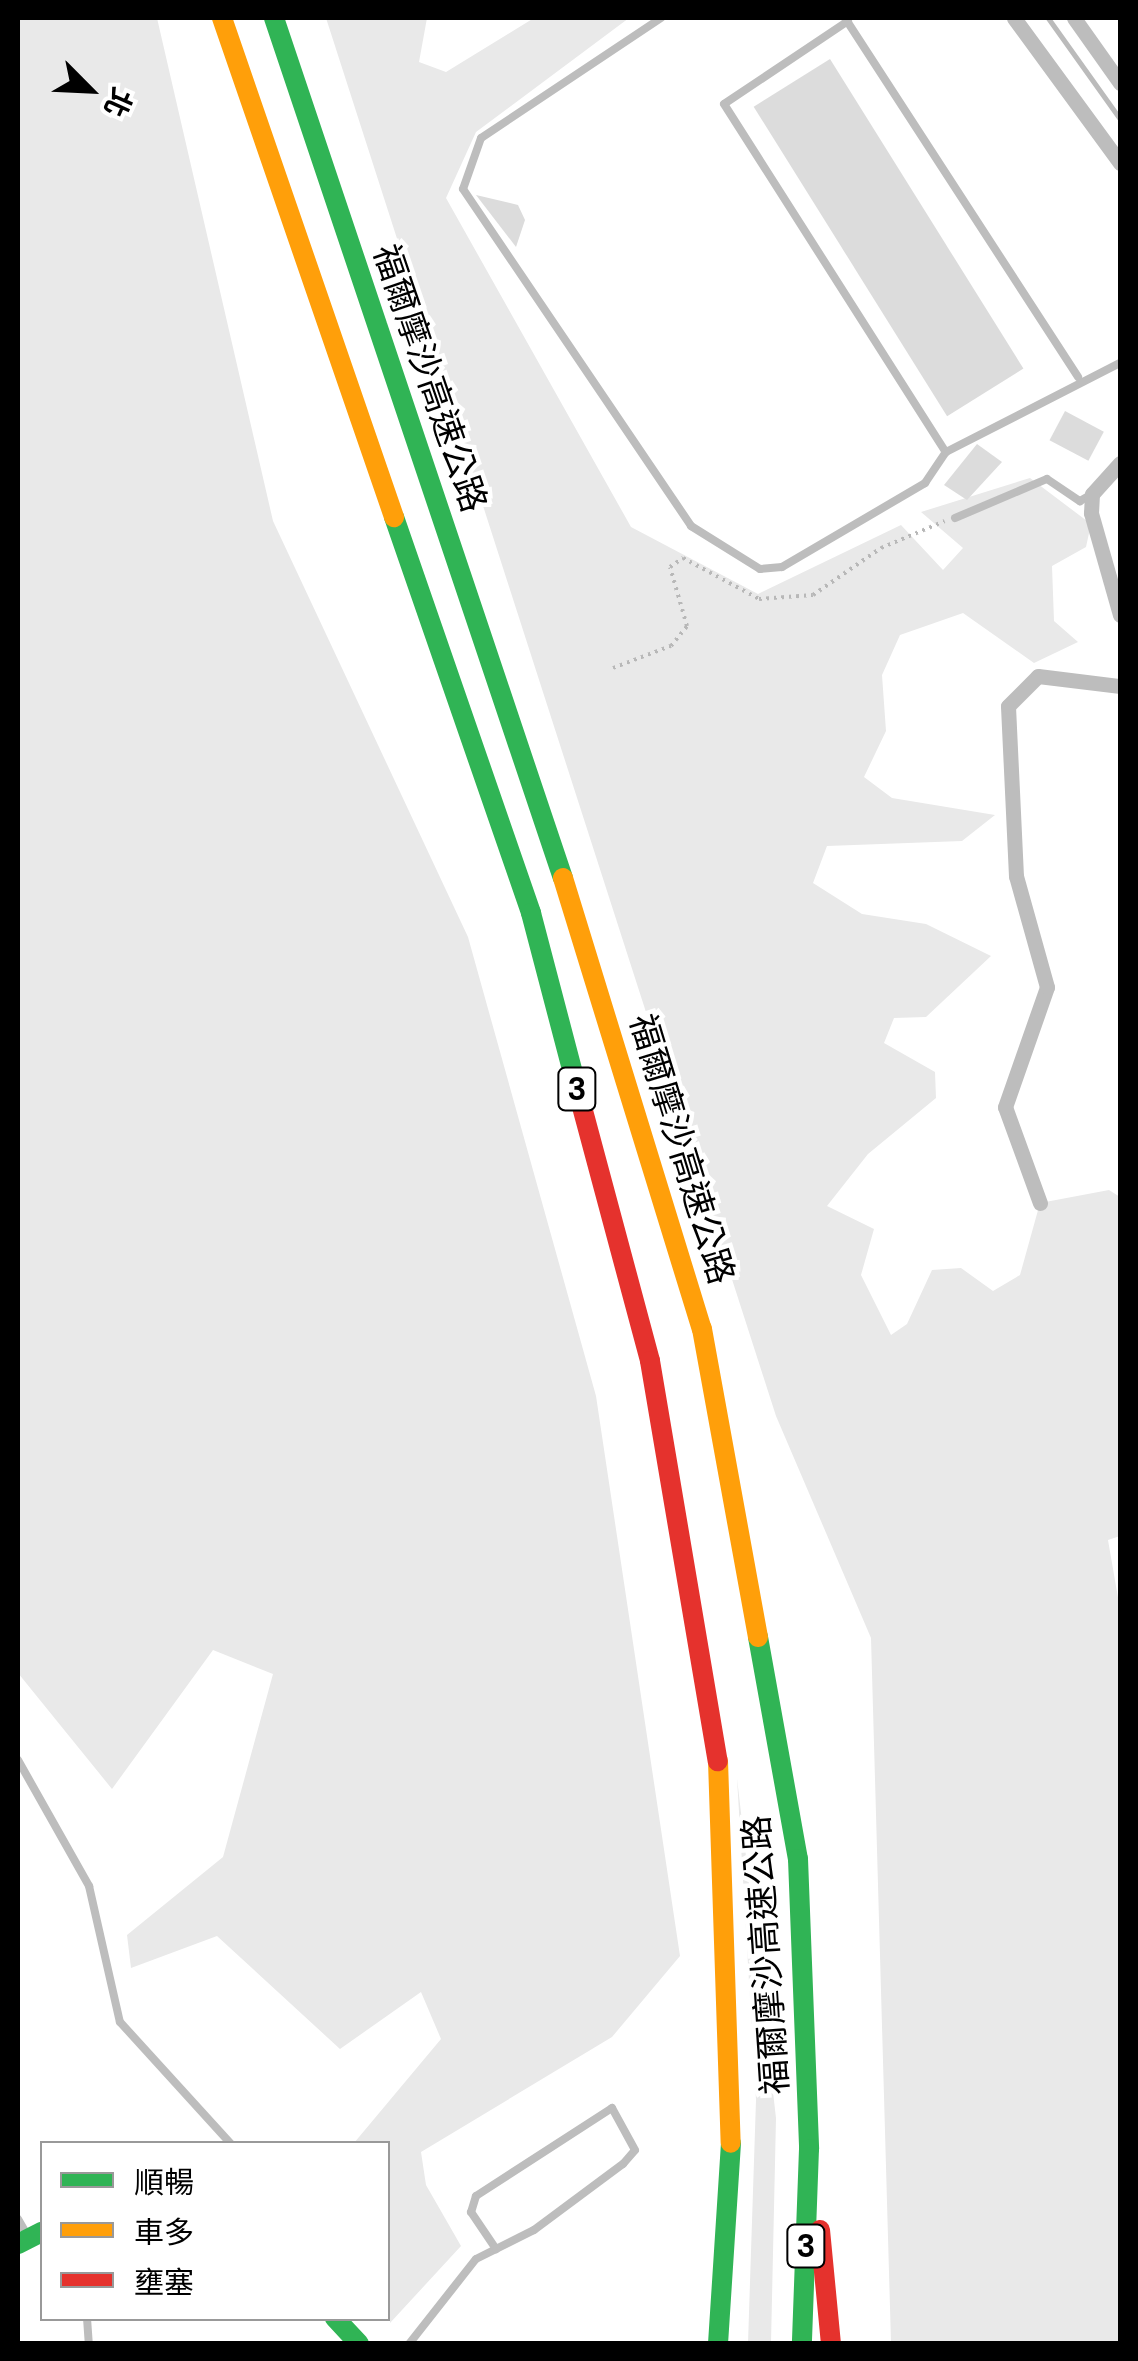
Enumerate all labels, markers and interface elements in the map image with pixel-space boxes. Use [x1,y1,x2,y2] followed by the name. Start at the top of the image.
[40,40,140,140] north arrow
[95,82,140,123] text: 北
[365,239,495,517] street label: 福爾摩沙高速公路
[621,1009,743,1289] street label: 福爾摩沙高速公路
[557,1062,597,1116] road number: 3
[735,1814,797,2096] street label: 福爾摩沙高速公路
[40,2141,390,2321] legend
[134,2163,194,2202] text: 順暢
[134,2213,194,2252] text: 車多
[786,2219,826,2273] road number: 3
[134,2263,194,2302] text: 壅塞

